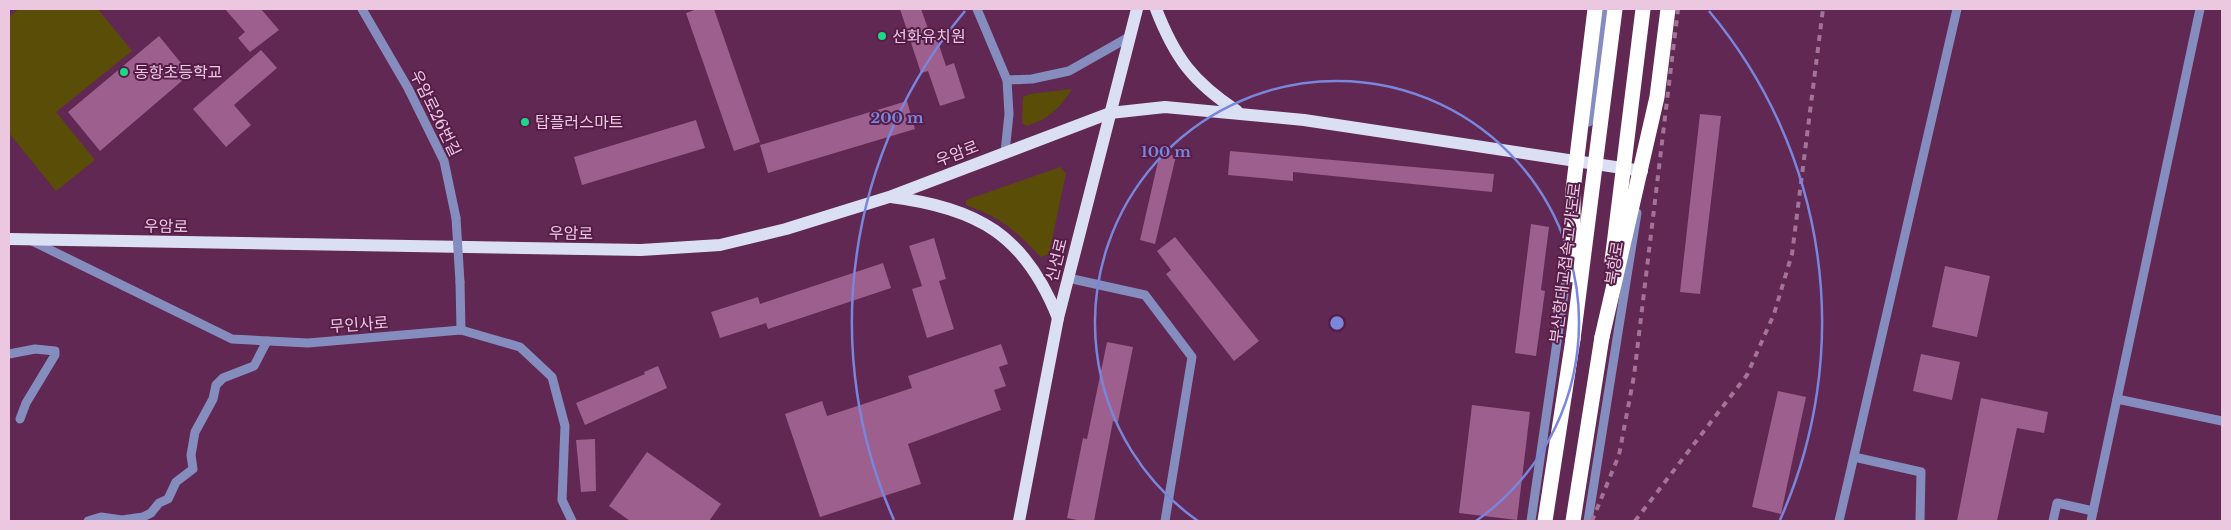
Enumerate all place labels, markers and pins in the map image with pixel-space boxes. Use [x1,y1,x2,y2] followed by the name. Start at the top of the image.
[892,26,966,46] place label: 선화유치원
[876,30,888,42] marker: 선화유치원
[134,62,222,82] place label: 동항초등학교
[118,66,130,78] marker: 동항초등학교
[535,112,623,132] place label: 탑플러스마트
[519,116,531,128] marker: 탑플러스마트
[1328,314,1346,332] centre of rings

